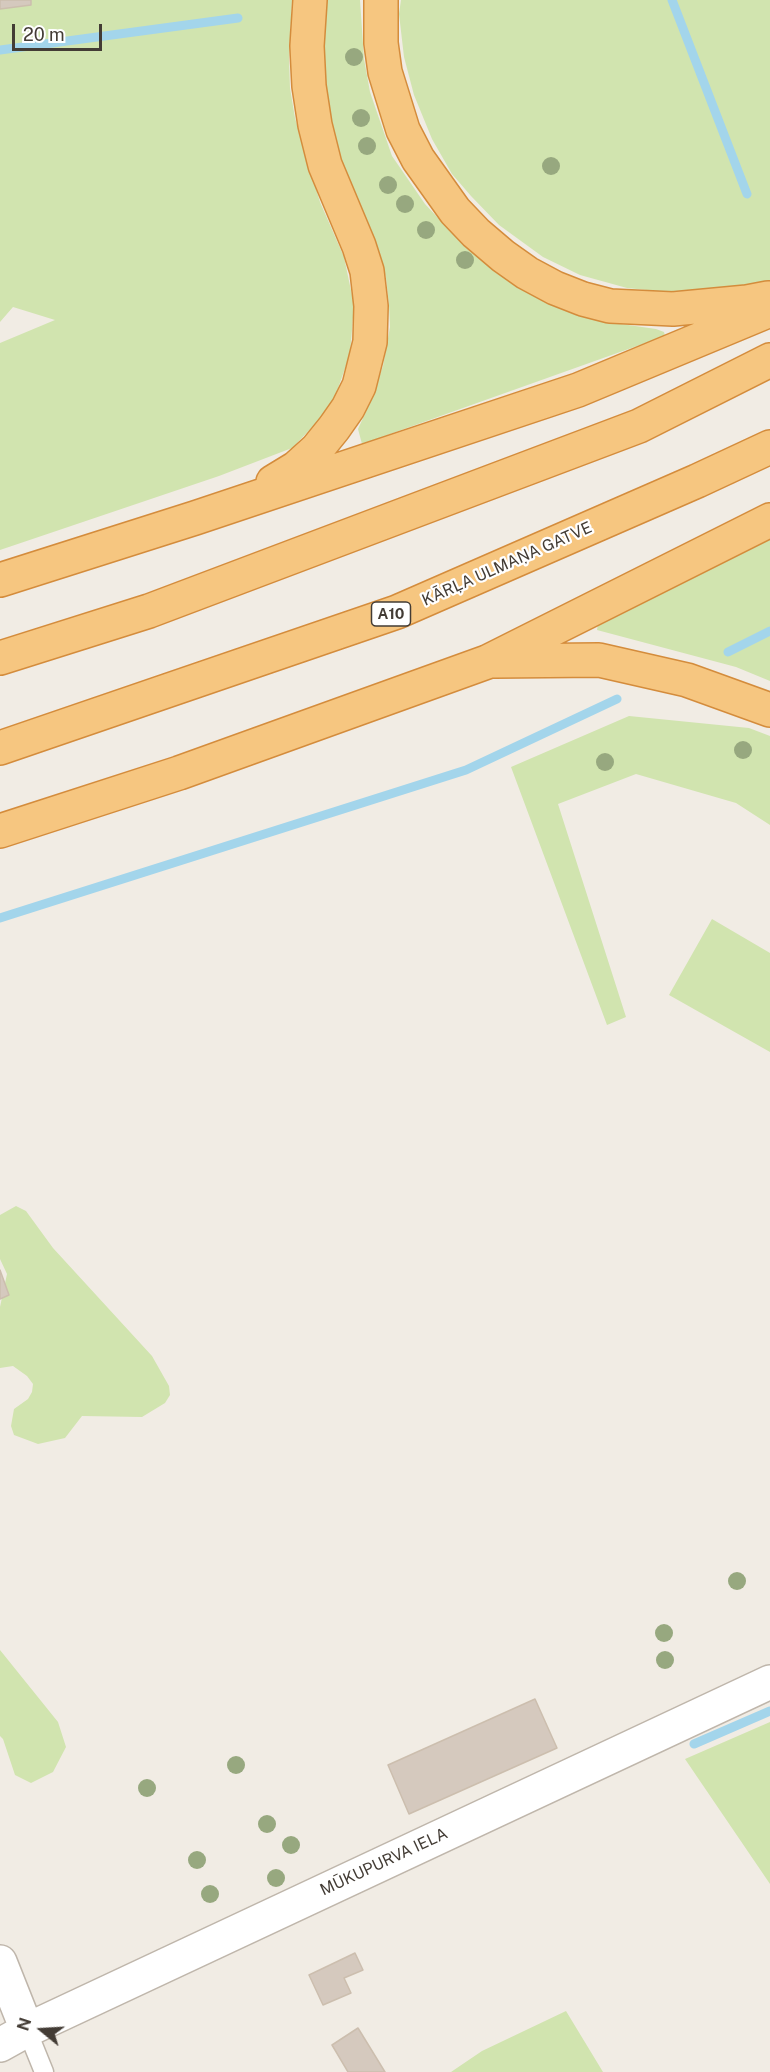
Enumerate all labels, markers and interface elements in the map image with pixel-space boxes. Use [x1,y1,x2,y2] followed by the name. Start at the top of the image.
[15,12,105,50] scale bar
[23,24,65,45] text: 20 m
[419,518,595,610] street label: KĀRĻA ULMAŅA GATVE
[372,602,410,626] road number: A10
[317,1824,451,1900] street label: MŪKUPURVA IELA
[12,2000,72,2060] north arrow
[13,2015,35,2033] text: N

